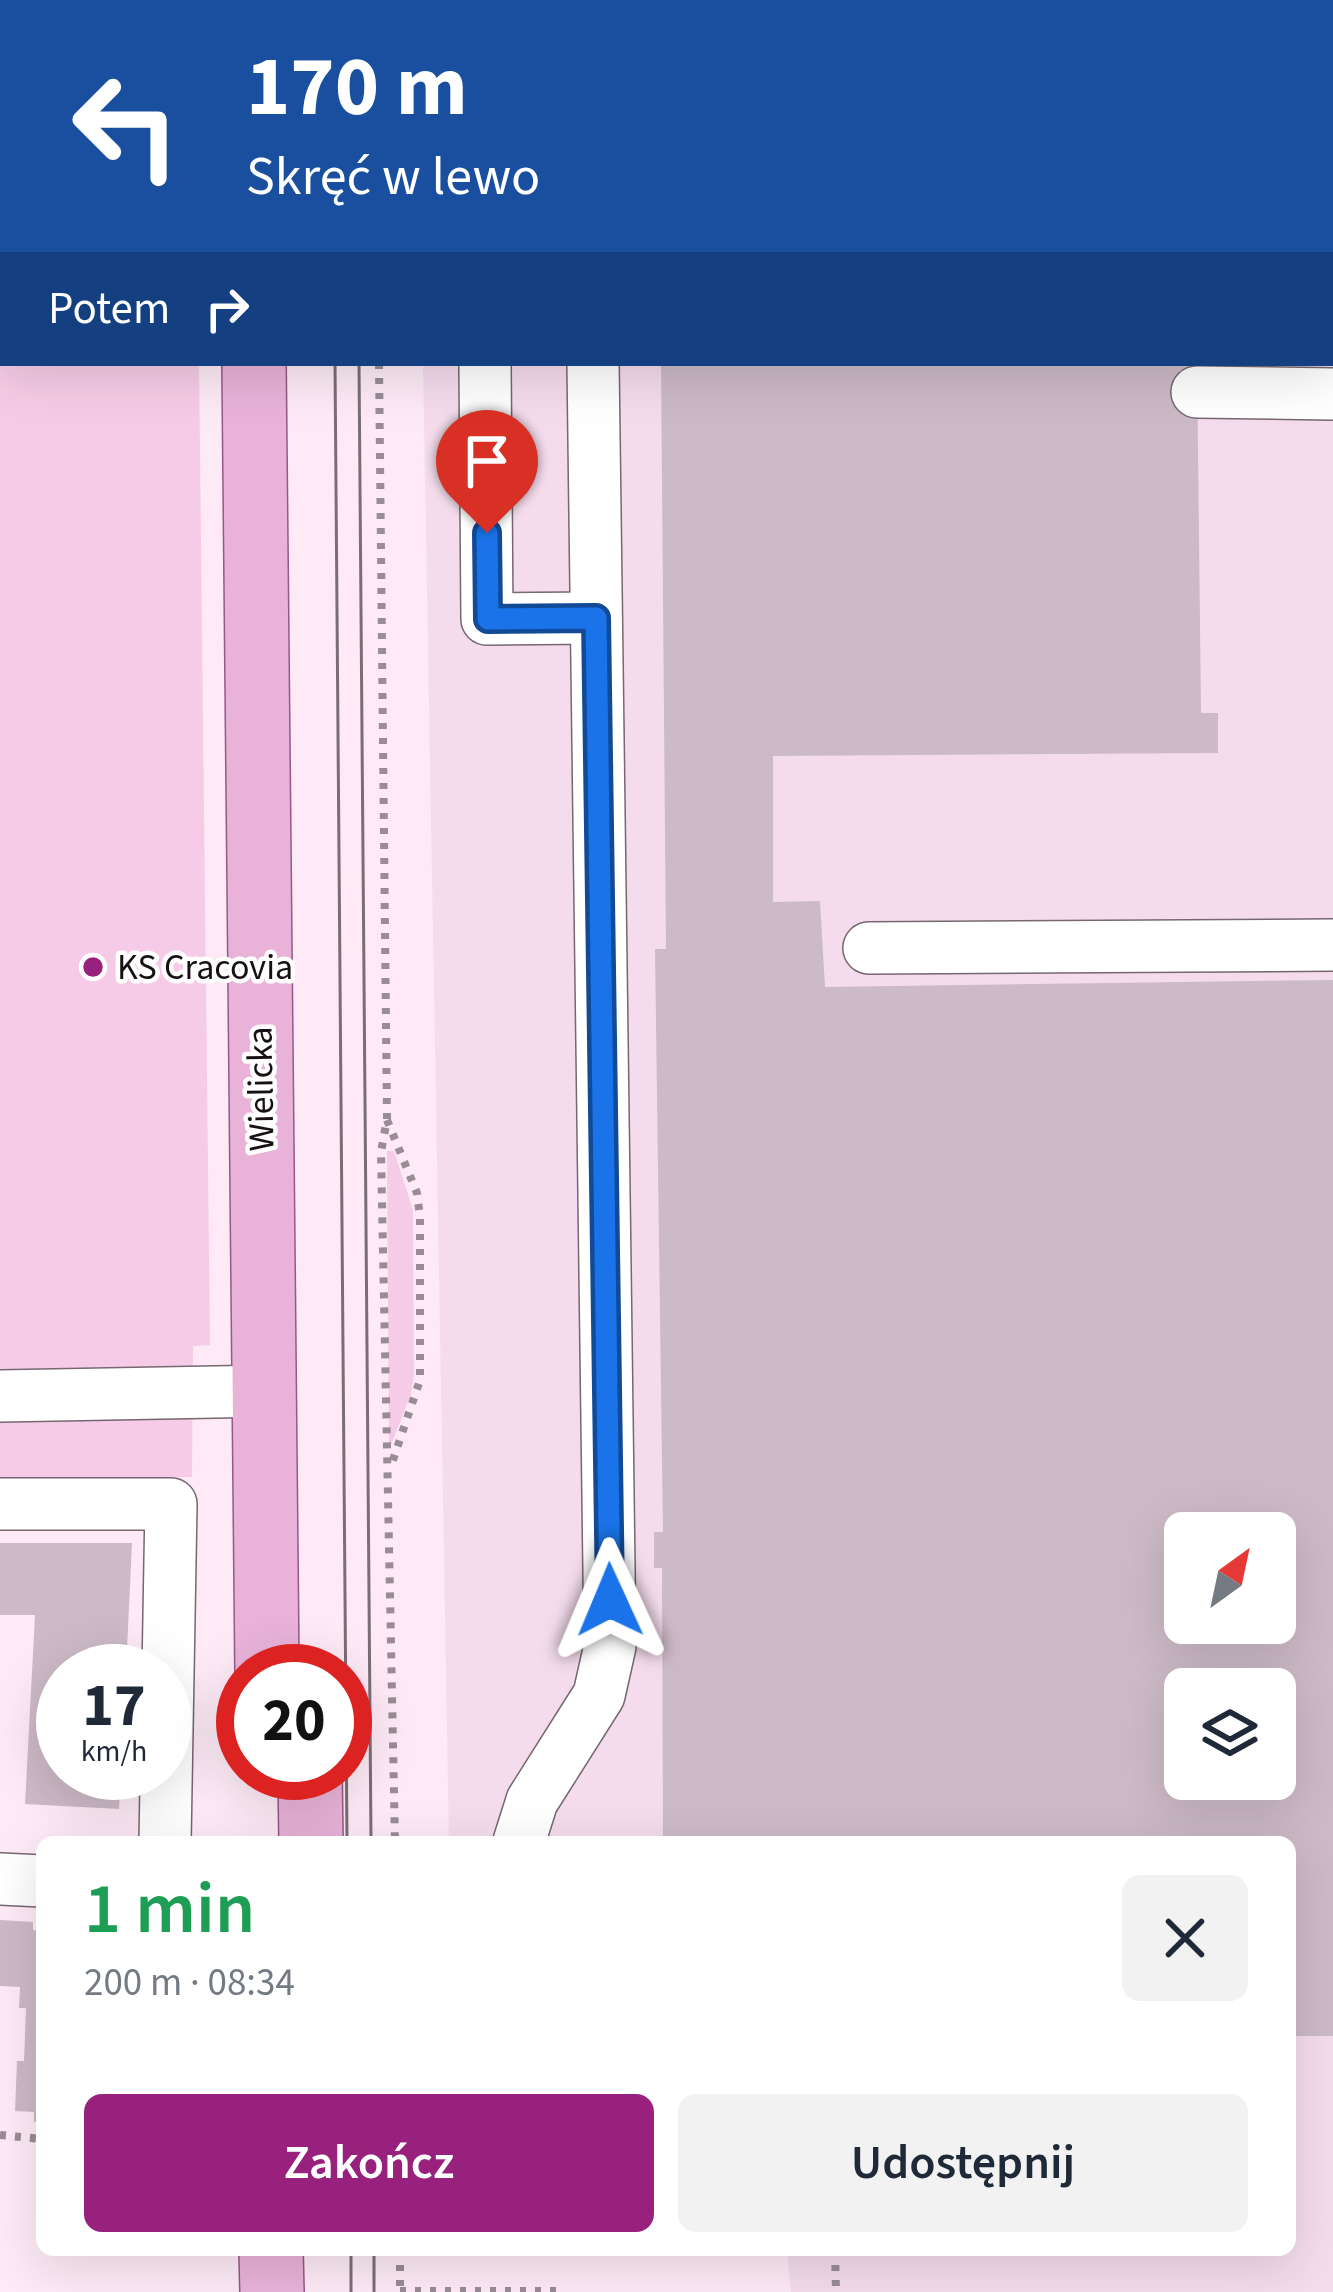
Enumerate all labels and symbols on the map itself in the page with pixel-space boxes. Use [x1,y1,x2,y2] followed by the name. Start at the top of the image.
[436,410,538,533] pin
[117,942,293,993] place label: KS Cracovia
[80,954,106,980] marker: KS Cracovia
[234,1026,288,1152] street label: Wielicka
[1164,1512,1296,1644] north arrow
[547,1537,673,1663] position arrow
[216,1644,372,1800] speed limit sign: 20

